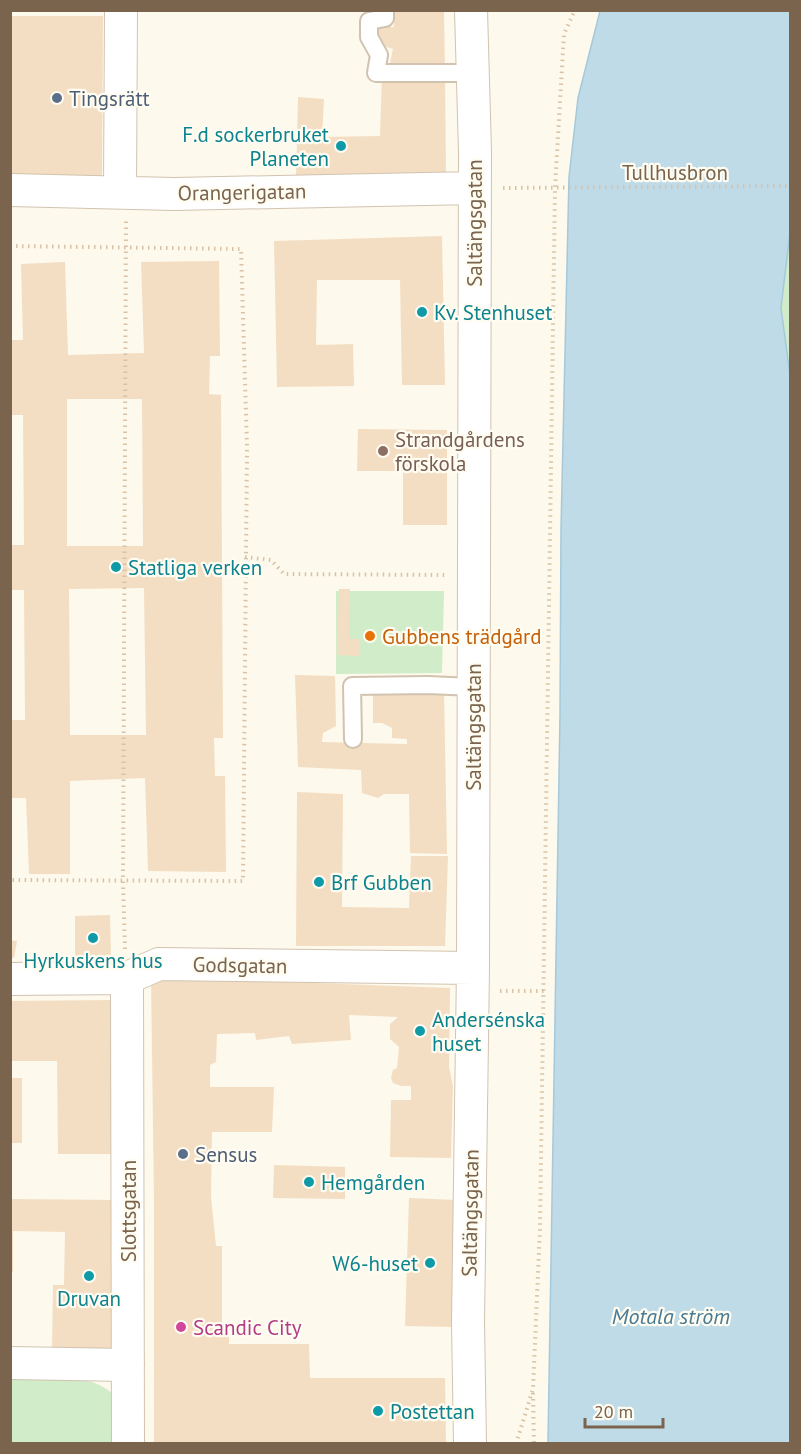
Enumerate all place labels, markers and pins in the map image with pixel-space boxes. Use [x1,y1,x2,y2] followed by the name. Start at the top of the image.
[69,85,150,112] place label: Tingsrätt
[50,91,64,105] marker: Tingsrätt
[182,121,329,172] place label: F.d sockerbruket Planeten
[334,139,348,153] marker: F.d sockerbruket Planeten
[434,299,552,326] place label: Kv. Stenhuset
[415,305,429,319] marker: Kv. Stenhuset
[395,426,525,477] place label: Strandgårdens förskola
[376,444,390,458] marker: Strandgårdens förskola
[128,554,262,581] place label: Statliga verken
[109,560,123,574] marker: Statliga verken
[382,623,542,650] place label: Gubbens trädgård
[363,629,377,643] marker: Gubbens trädgård
[331,869,432,896] place label: Brf Gubben
[312,875,326,889] marker: Brf Gubben
[86,931,100,945] marker: Hyrkuskens hus
[23,947,163,974] place label: Hyrkuskens hus
[432,1006,545,1057] place label: Andersénska huset
[413,1024,427,1038] marker: Andersénska huset
[195,1141,257,1168] place label: Sensus
[176,1147,190,1161] marker: Sensus
[321,1169,425,1196] place label: Hemgården
[302,1175,316,1189] marker: Hemgården
[332,1250,418,1277] place label: W6-huset
[423,1256,437,1270] marker: W6-huset
[82,1269,96,1283] marker: Druvan
[57,1285,121,1312] place label: Druvan
[193,1314,302,1341] place label: Scandic City
[174,1320,188,1334] marker: Scandic City
[390,1398,475,1425] place label: Postettan
[371,1404,385,1418] marker: Postettan

